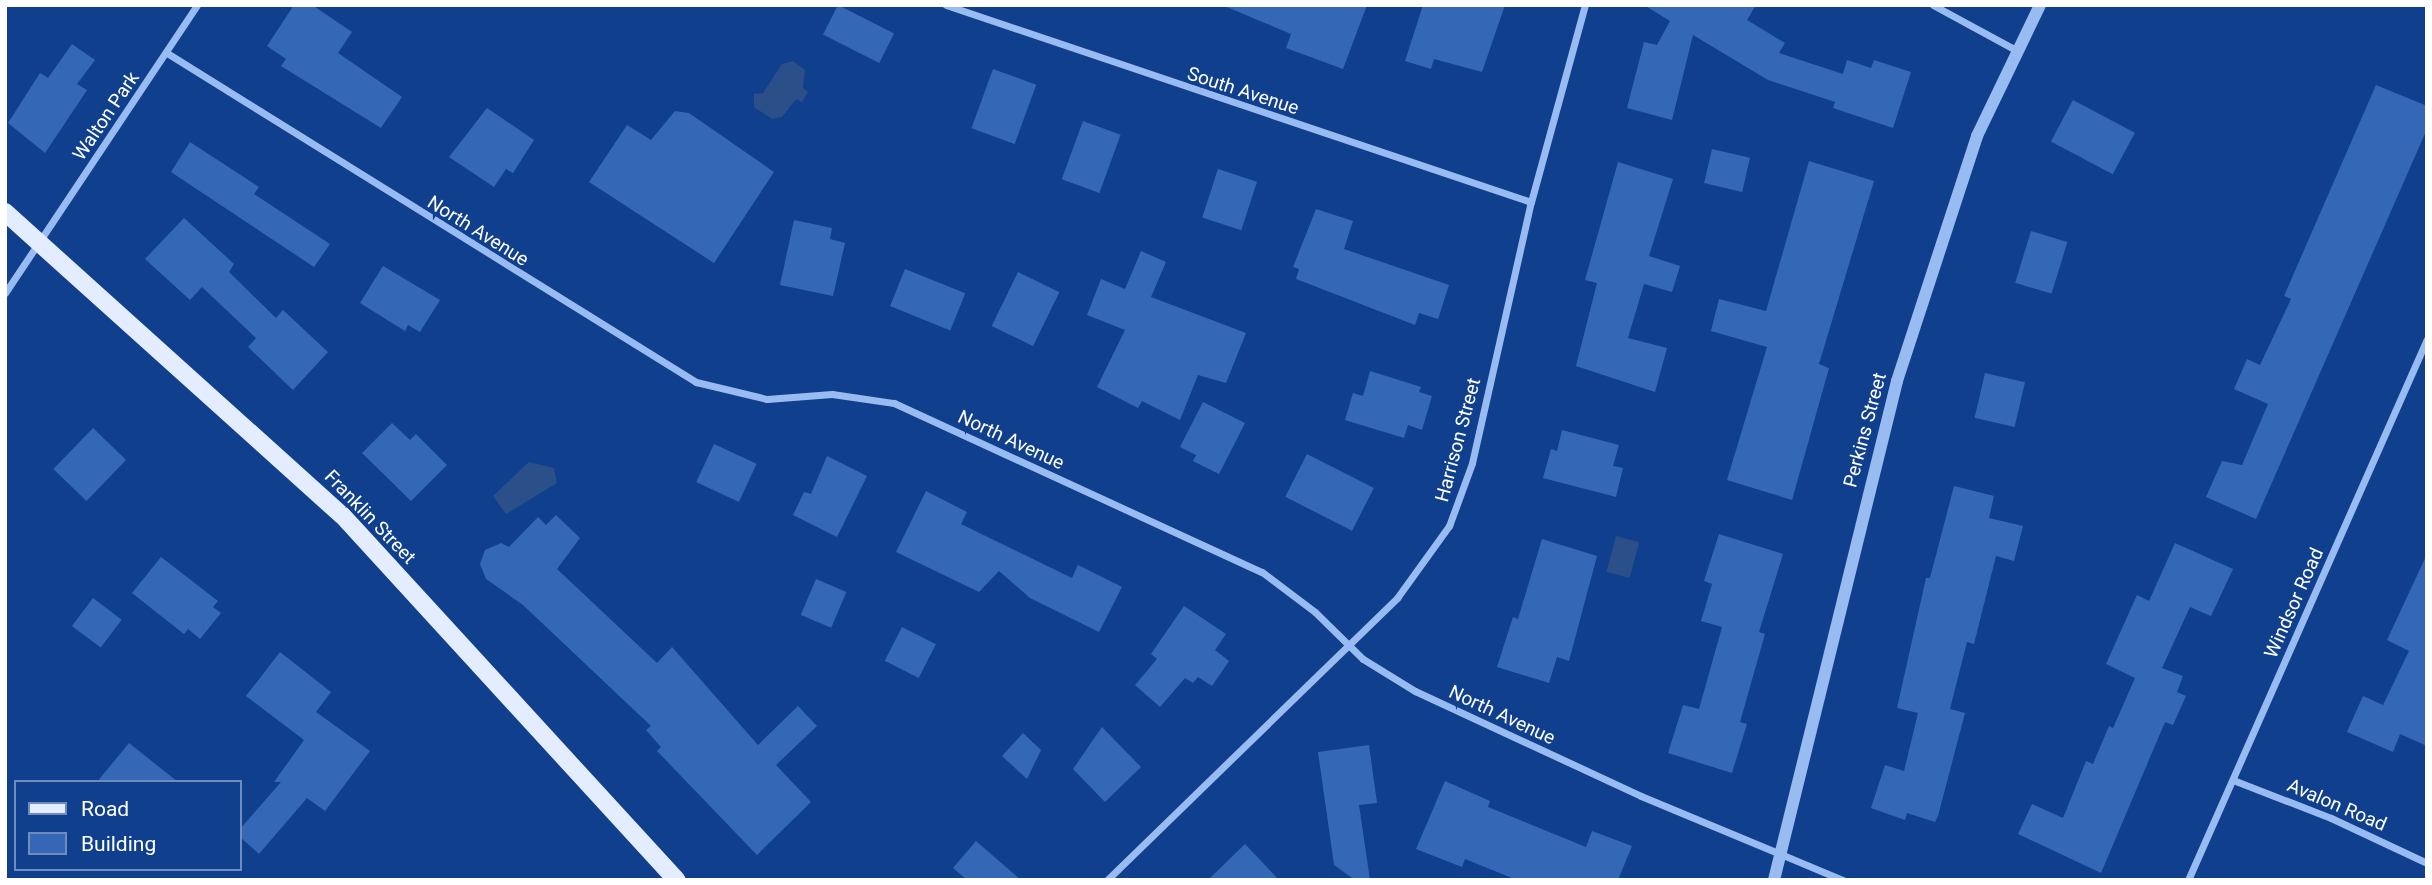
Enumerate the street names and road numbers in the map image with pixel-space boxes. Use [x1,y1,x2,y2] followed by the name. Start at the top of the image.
[1184,62,1302,120] street label: South Avenue
[68,67,144,165] street label: Walton Park
[423,191,533,271] street label: North Avenue
[1839,370,1891,490] street label: Perkins Street
[1431,376,1485,504] street label: Harrison Street
[954,405,1068,475] street label: North Avenue
[320,465,420,569] street label: Franklin Street
[2260,544,2328,662] street label: Windsor Road
[1445,680,1559,750] street label: North Avenue
[2284,774,2390,836] street label: Avalon Road

